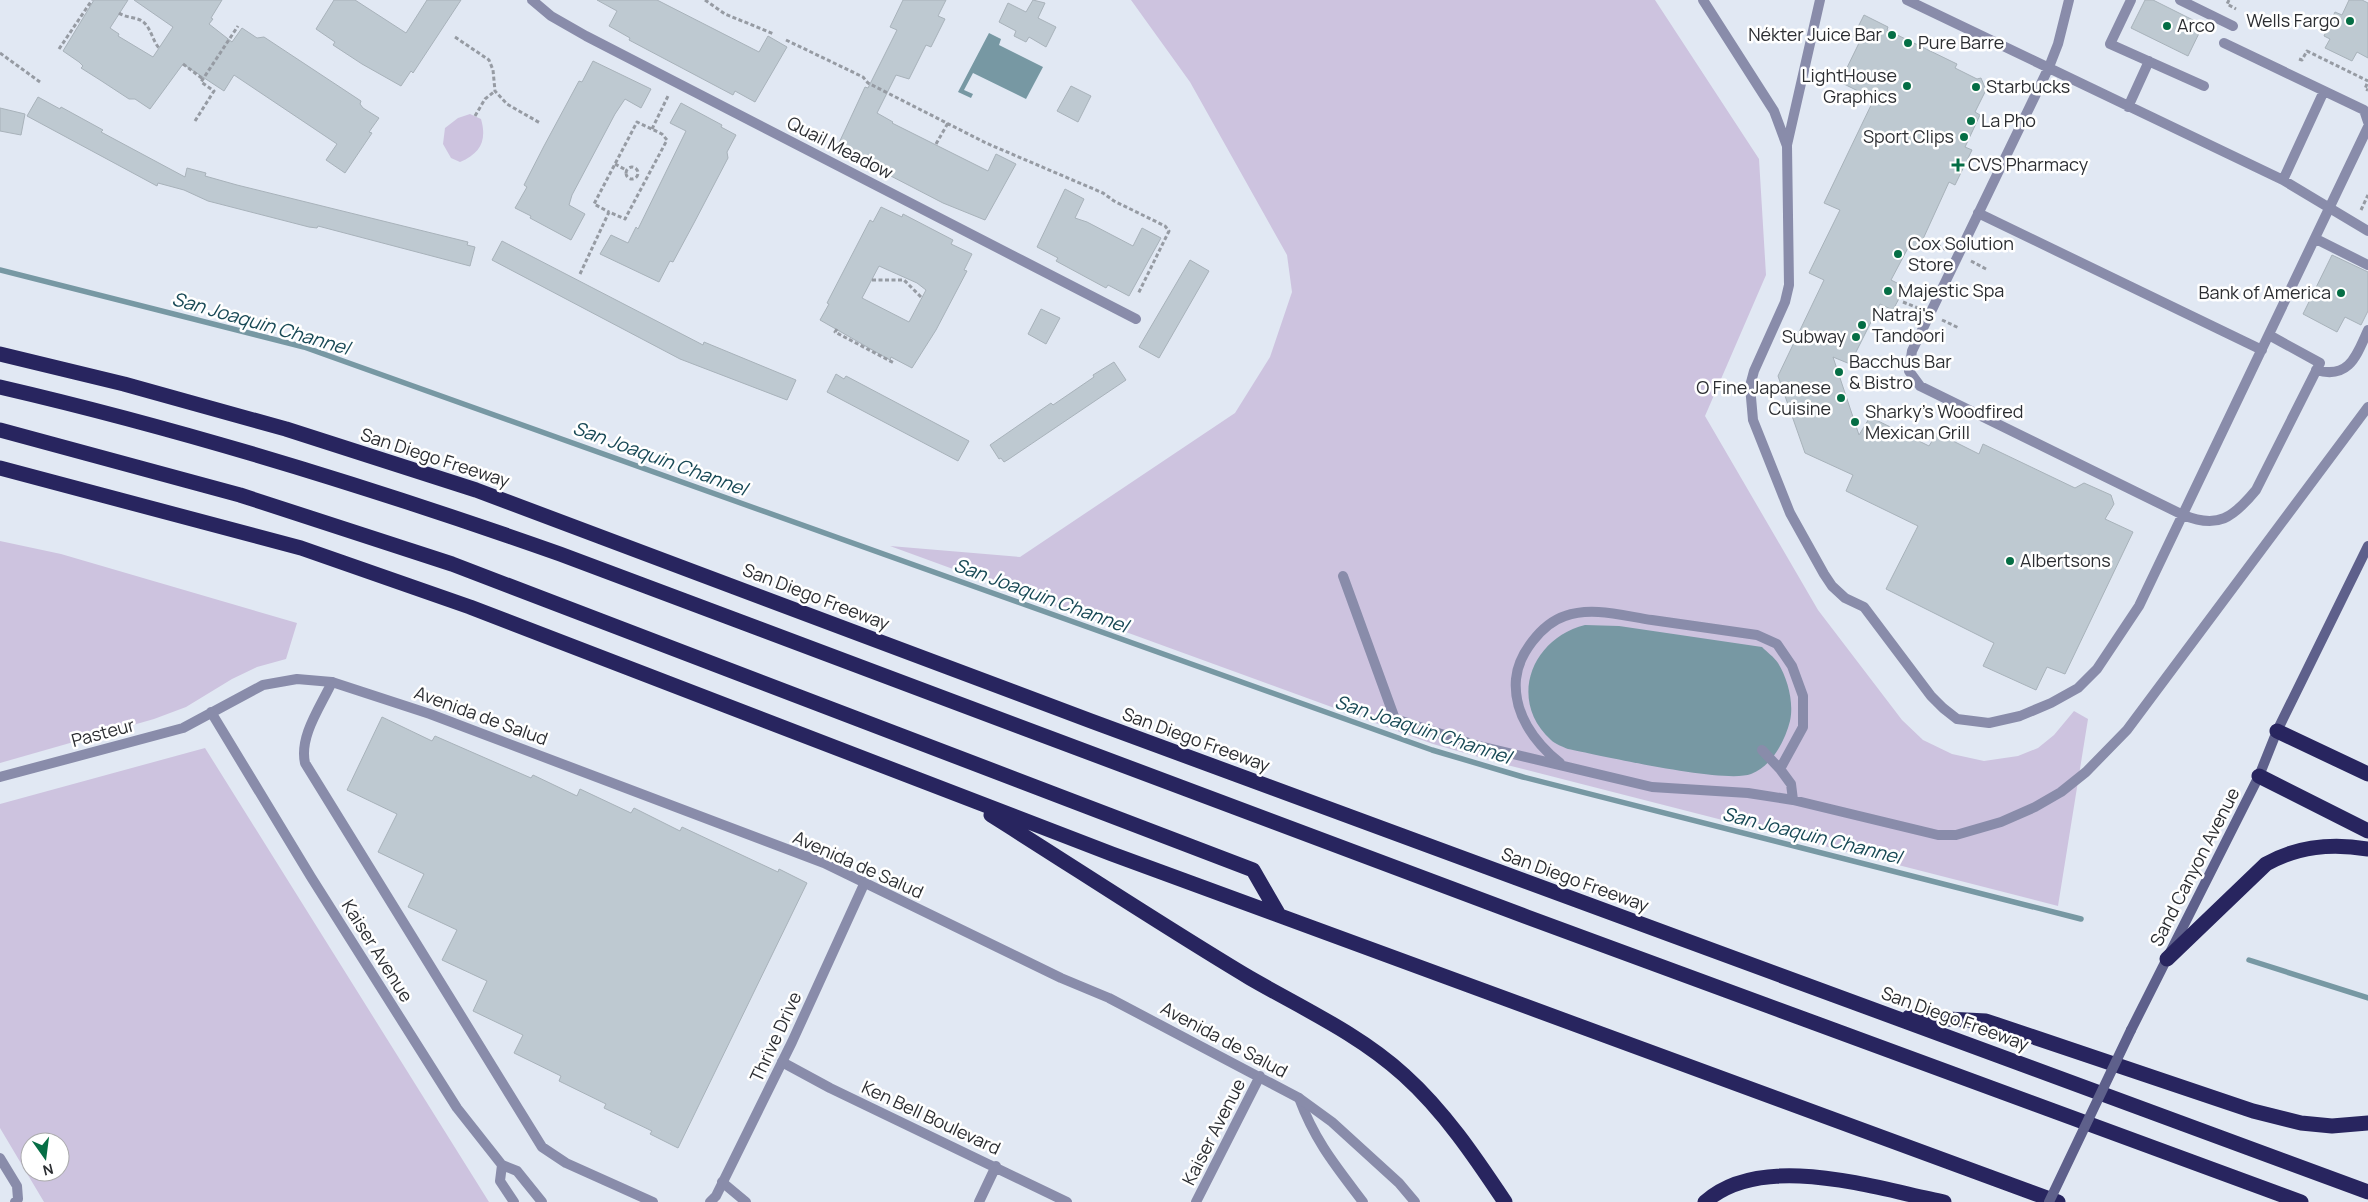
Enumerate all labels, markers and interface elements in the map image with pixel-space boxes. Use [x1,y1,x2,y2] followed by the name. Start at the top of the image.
[2246,8,2340,32] place label: Wells Fargo
[2177,13,2215,37] place label: Arco
[2344,15,2356,27] marker: Wells Fargo
[2161,20,2173,32] marker: Arco
[1748,22,1883,46] place label: Nékter Juice Bar
[1886,29,1898,41] marker: Nékter Juice Bar
[1918,30,2004,54] place label: Pure Barre
[1902,37,1914,49] marker: Pure Barre
[1801,63,1897,108] place label: LightHouse Graphics
[1986,74,2070,98] place label: Starbucks
[1901,80,1913,92] marker: LightHouse Graphics
[1970,81,1982,93] marker: Starbucks
[1981,108,2036,132] place label: La Pho
[783,110,898,184] street label: Quail Meadow
[1965,115,1977,127] marker: La Pho
[1863,124,1954,148] place label: Sport Clips
[1958,131,1970,143] marker: Sport Clips
[1968,152,2089,176] place label: CVS Pharmacy
[1952,159,1964,171] marker: CVS Pharmacy
[1908,231,2014,276] place label: Cox Solution Store
[1892,248,1904,260] marker: Cox Solution Store
[1898,278,2004,302] place label: Majestic Spa
[2198,280,2331,304] place label: Bank of America
[169,285,355,361] water label: San Joaquin Channel
[1882,285,1894,297] marker: Majestic Spa
[2335,287,2347,299] marker: Bank of America
[1872,302,1945,347] place label: Natraj's Tandoori
[1856,319,1868,331] marker: Natraj's Tandoori
[1782,324,1846,348] place label: Subway
[1850,331,1862,343] marker: Subway
[1849,349,1952,394] place label: Bacchus Bar & Bistro
[1833,366,1845,378] marker: Bacchus Bar & Bistro
[1696,375,1831,420] place label: O Fine Japanese Cuisine
[1835,392,1847,404] marker: O Fine Japanese Cuisine
[1865,399,2023,444] place label: Sharky's Woodfired Mexican Grill
[569,414,753,502] water label: San Joaquin Channel
[1849,416,1861,428] marker: Sharky's Woodfired Mexican Grill
[358,422,513,493] street label: San Diego Freeway
[2020,548,2111,572] place label: Albertsons
[950,551,1134,639] water label: San Joaquin Channel
[2004,555,2016,567] marker: Albertsons
[740,557,894,635] street label: San Diego Freeway
[411,680,551,750] street label: Avenida de Salud
[1332,688,1517,771] water label: San Joaquin Channel
[1119,701,1274,777] street label: San Diego Freeway
[69,712,137,752] street label: Pasteur
[2144,783,2245,950] street label: Sand Canyon Avenue
[1720,800,1907,870] water label: San Joaquin Channel
[789,825,927,904] street label: Avenida de Salud
[1498,841,1653,917] street label: San Diego Freeway
[337,895,419,1006] street label: Kaiser Avenue
[1878,980,2033,1056] street label: San Diego Freeway
[744,987,806,1086] street label: Thrive Drive
[1157,996,1292,1083] street label: Avenida de Salud
[858,1074,1005,1160] street label: Ken Bell Boulevard
[1176,1074,1250,1189] street label: Kaiser Avenue
[20,1132,70,1182] north arrow
[41,1160,55,1181] text: N

